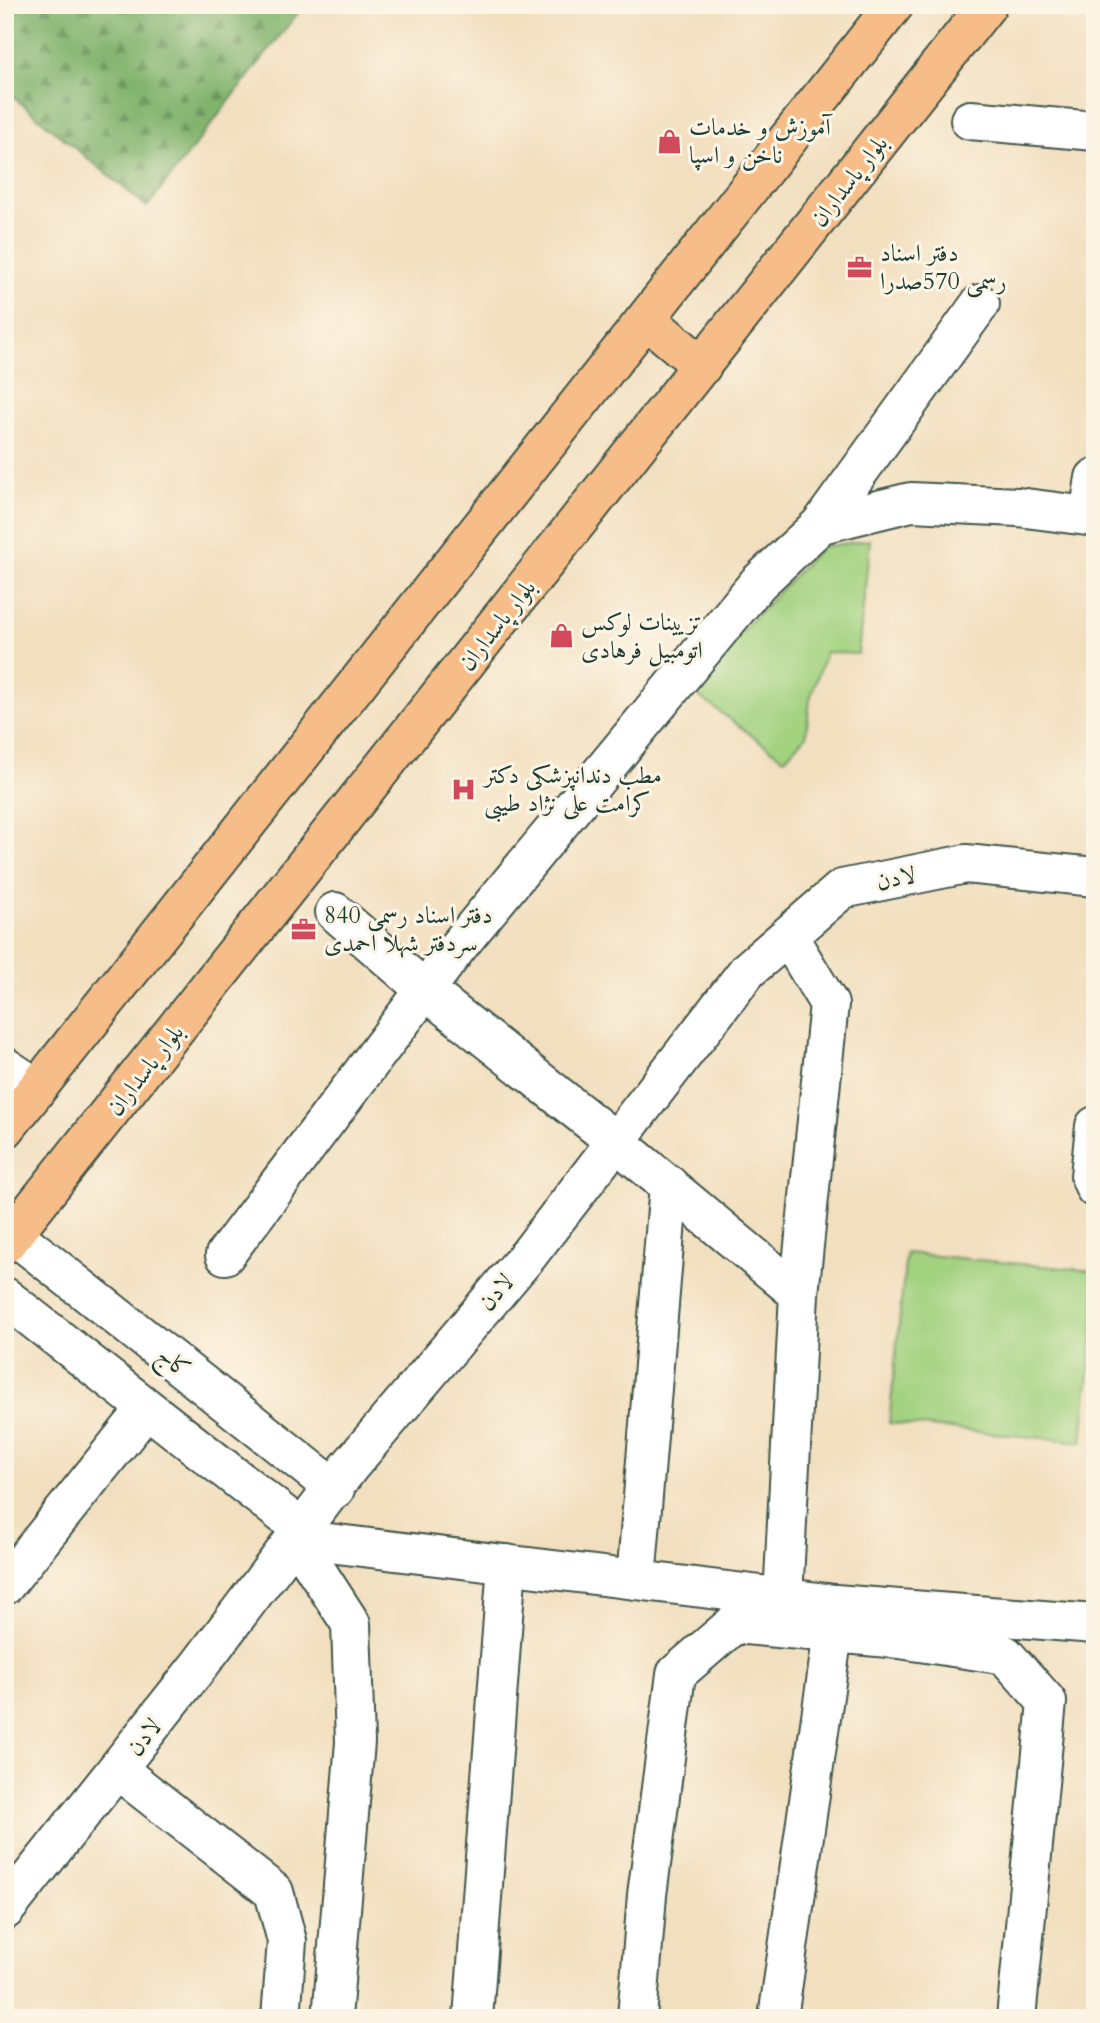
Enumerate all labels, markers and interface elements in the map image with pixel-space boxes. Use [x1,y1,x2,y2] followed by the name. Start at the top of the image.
[689,111,833,172] place label: آموزش و خدمات ناخن و اسپا
[655,127,683,155] shop icon: آموزش و خدمات ناخن و اسپا
[803,128,896,234] street label: بلوار پاسداران
[880,237,1007,298] place label: دفتر اسناد رسمی 570صدرا
[846,253,874,281] office icon: دفتر اسناد رسمی 570صدرا
[451,572,544,678] street label: بلوار پاسداران
[581,606,703,667] place label: تزیینات لوکس اتومبیل فرهادی
[547,622,575,650] shop icon: تزیینات لوکس اتومبیل فرهادی
[481,759,662,823] place label: مطب دندانپزشکی دکتر کرامت علی نژاد طیبی
[450,775,478,803] hospital icon: مطب دندانپزشکی دکتر کرامت علی نژاد طیبی
[873,858,919,899] street label: لادن
[324,899,493,960] place label: دفتر اسناد رسمی 840 سردفتر شهلا احمدی
[290,915,318,943] office icon: دفتر اسناد رسمی 840 سردفتر شهلا احمدی
[99,1017,192,1123] street label: بلوار پاسداران
[471,1266,522,1318] street label: لادن
[147,1339,197,1389] street label: کاج
[119,1711,170,1763] street label: لادن

